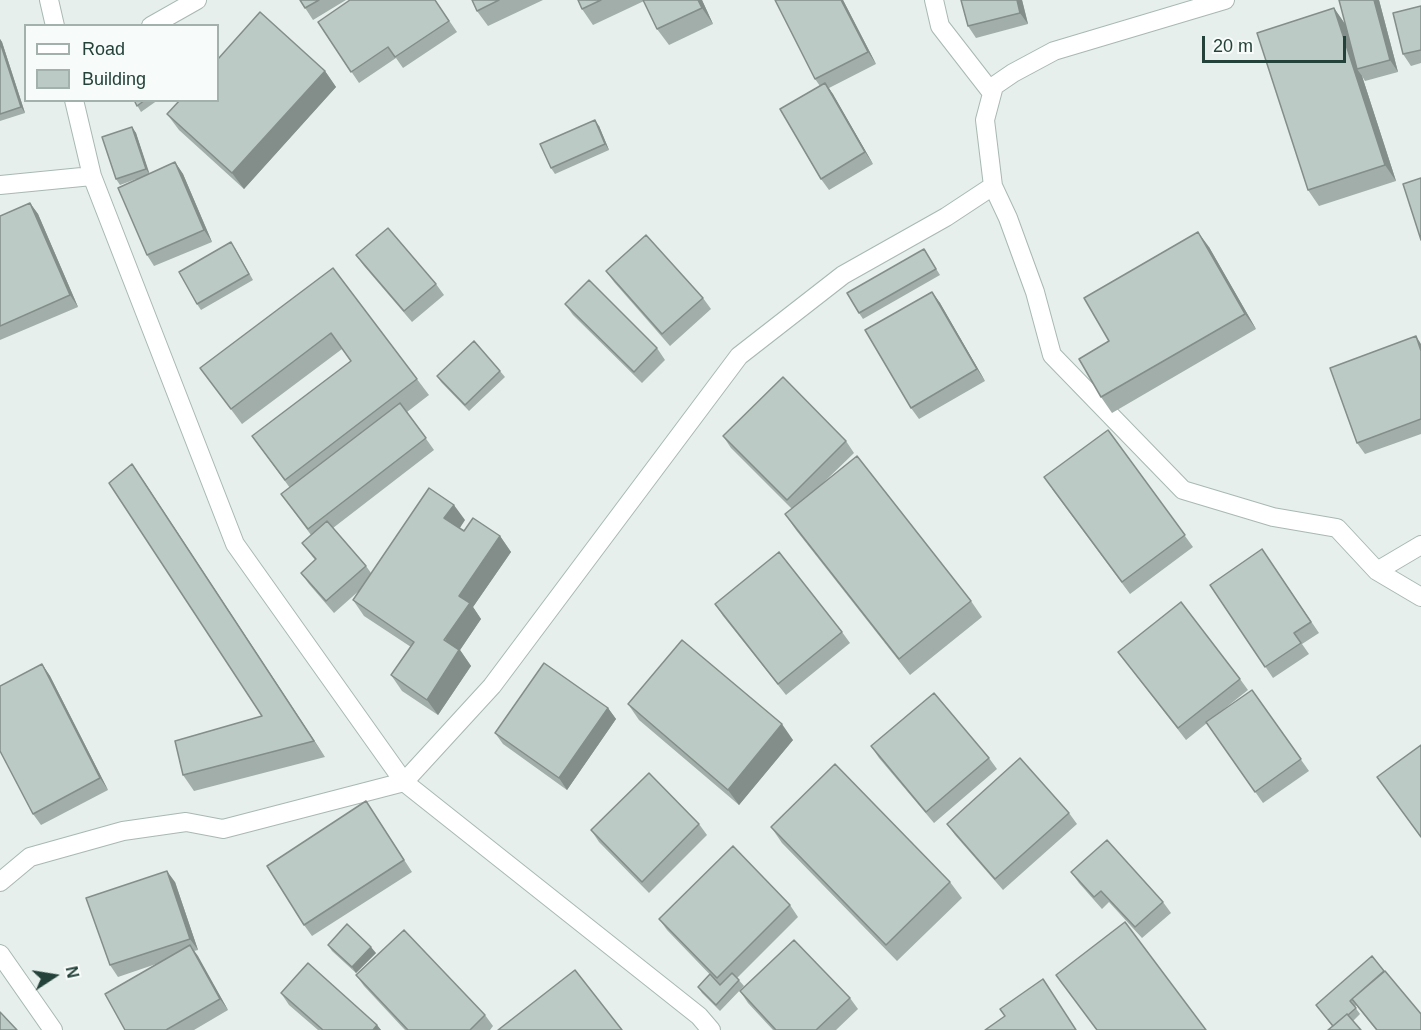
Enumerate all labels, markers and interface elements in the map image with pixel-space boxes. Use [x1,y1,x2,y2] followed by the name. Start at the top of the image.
[24,24,219,102] legend
[1205,24,1349,62] scale bar
[1213,36,1253,56] text: 20 m
[82,39,125,59] text: Road
[82,69,146,89] text: Building
[24,946,84,1006] north arrow
[63,965,82,980] text: N

